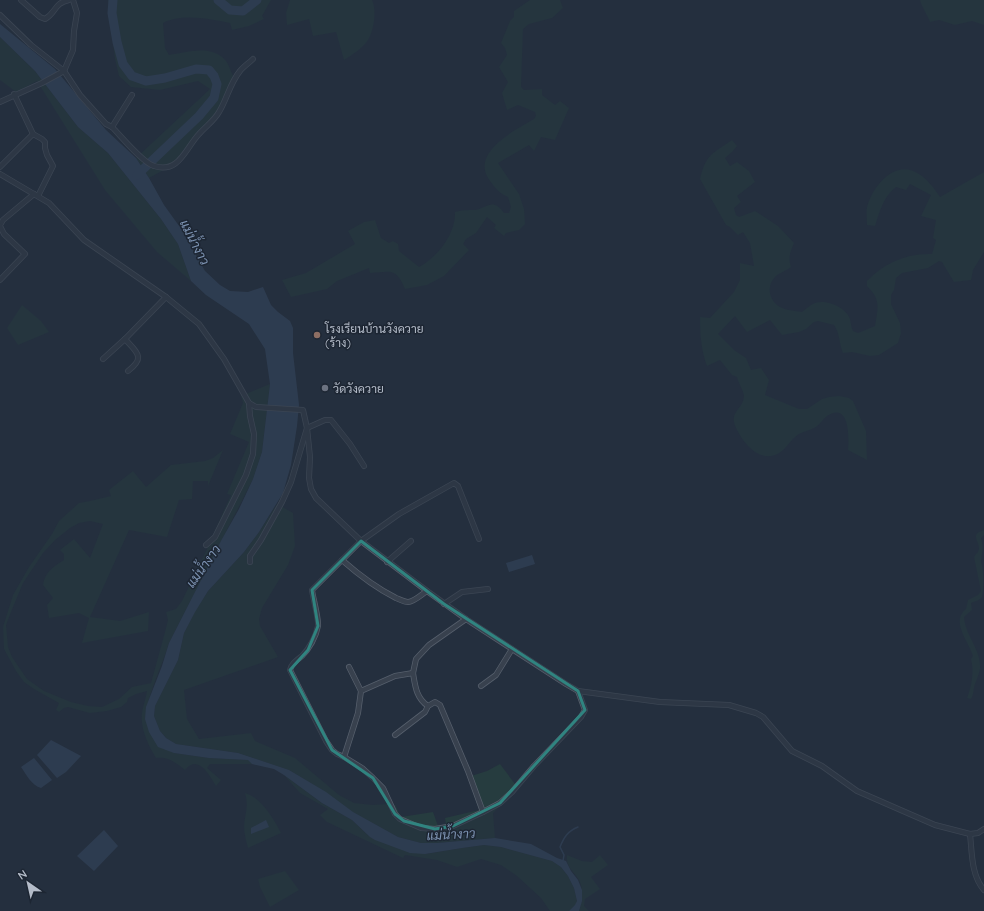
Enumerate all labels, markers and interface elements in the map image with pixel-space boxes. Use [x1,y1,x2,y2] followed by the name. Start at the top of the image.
[177,215,217,268] water label: แม่น้ำงาว
[324,321,424,350] place label: โรงเรียนบ้านวังควาย (ร้าง)
[312,330,322,340] marker: โรงเรียนบ้านวังควาย (ร้าง)
[333,381,384,396] place label: วัดวังควาย
[320,383,330,393] marker: วัดวังควาย
[179,539,224,591] water label: แม่น้ำงาว
[426,821,476,843] water label: แม่น้ำงาว
[8,863,48,903] north arrow
[15,867,30,883] text: N

